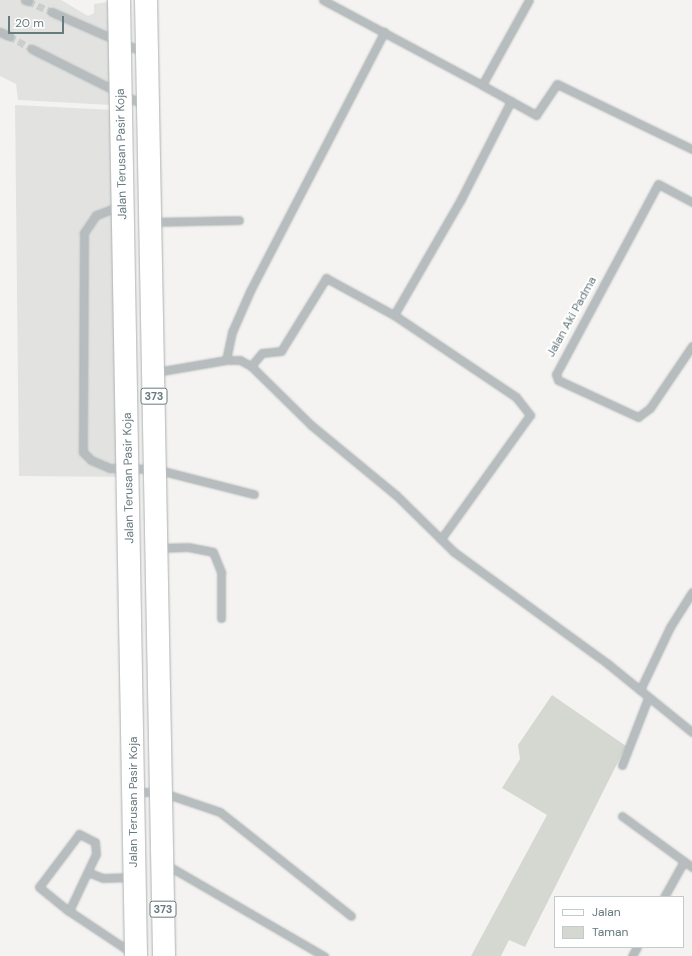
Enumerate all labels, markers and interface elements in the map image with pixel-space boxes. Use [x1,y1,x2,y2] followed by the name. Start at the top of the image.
[10,8,66,34] scale bar
[15,15,44,31] text: 20 m
[114,88,130,220] street label: Jalan Terusan Pasir Koja
[544,274,600,360] street label: Jalan Aki Padma
[140,387,168,405] road number: 373
[121,412,137,544] street label: Jalan Terusan Pasir Koja
[127,736,141,868] street label: Jalan Terusan Pasir Koja
[554,896,684,948] legend
[149,900,177,918] road number: 373
[592,904,621,920] text: Jalan
[592,924,628,940] text: Taman

